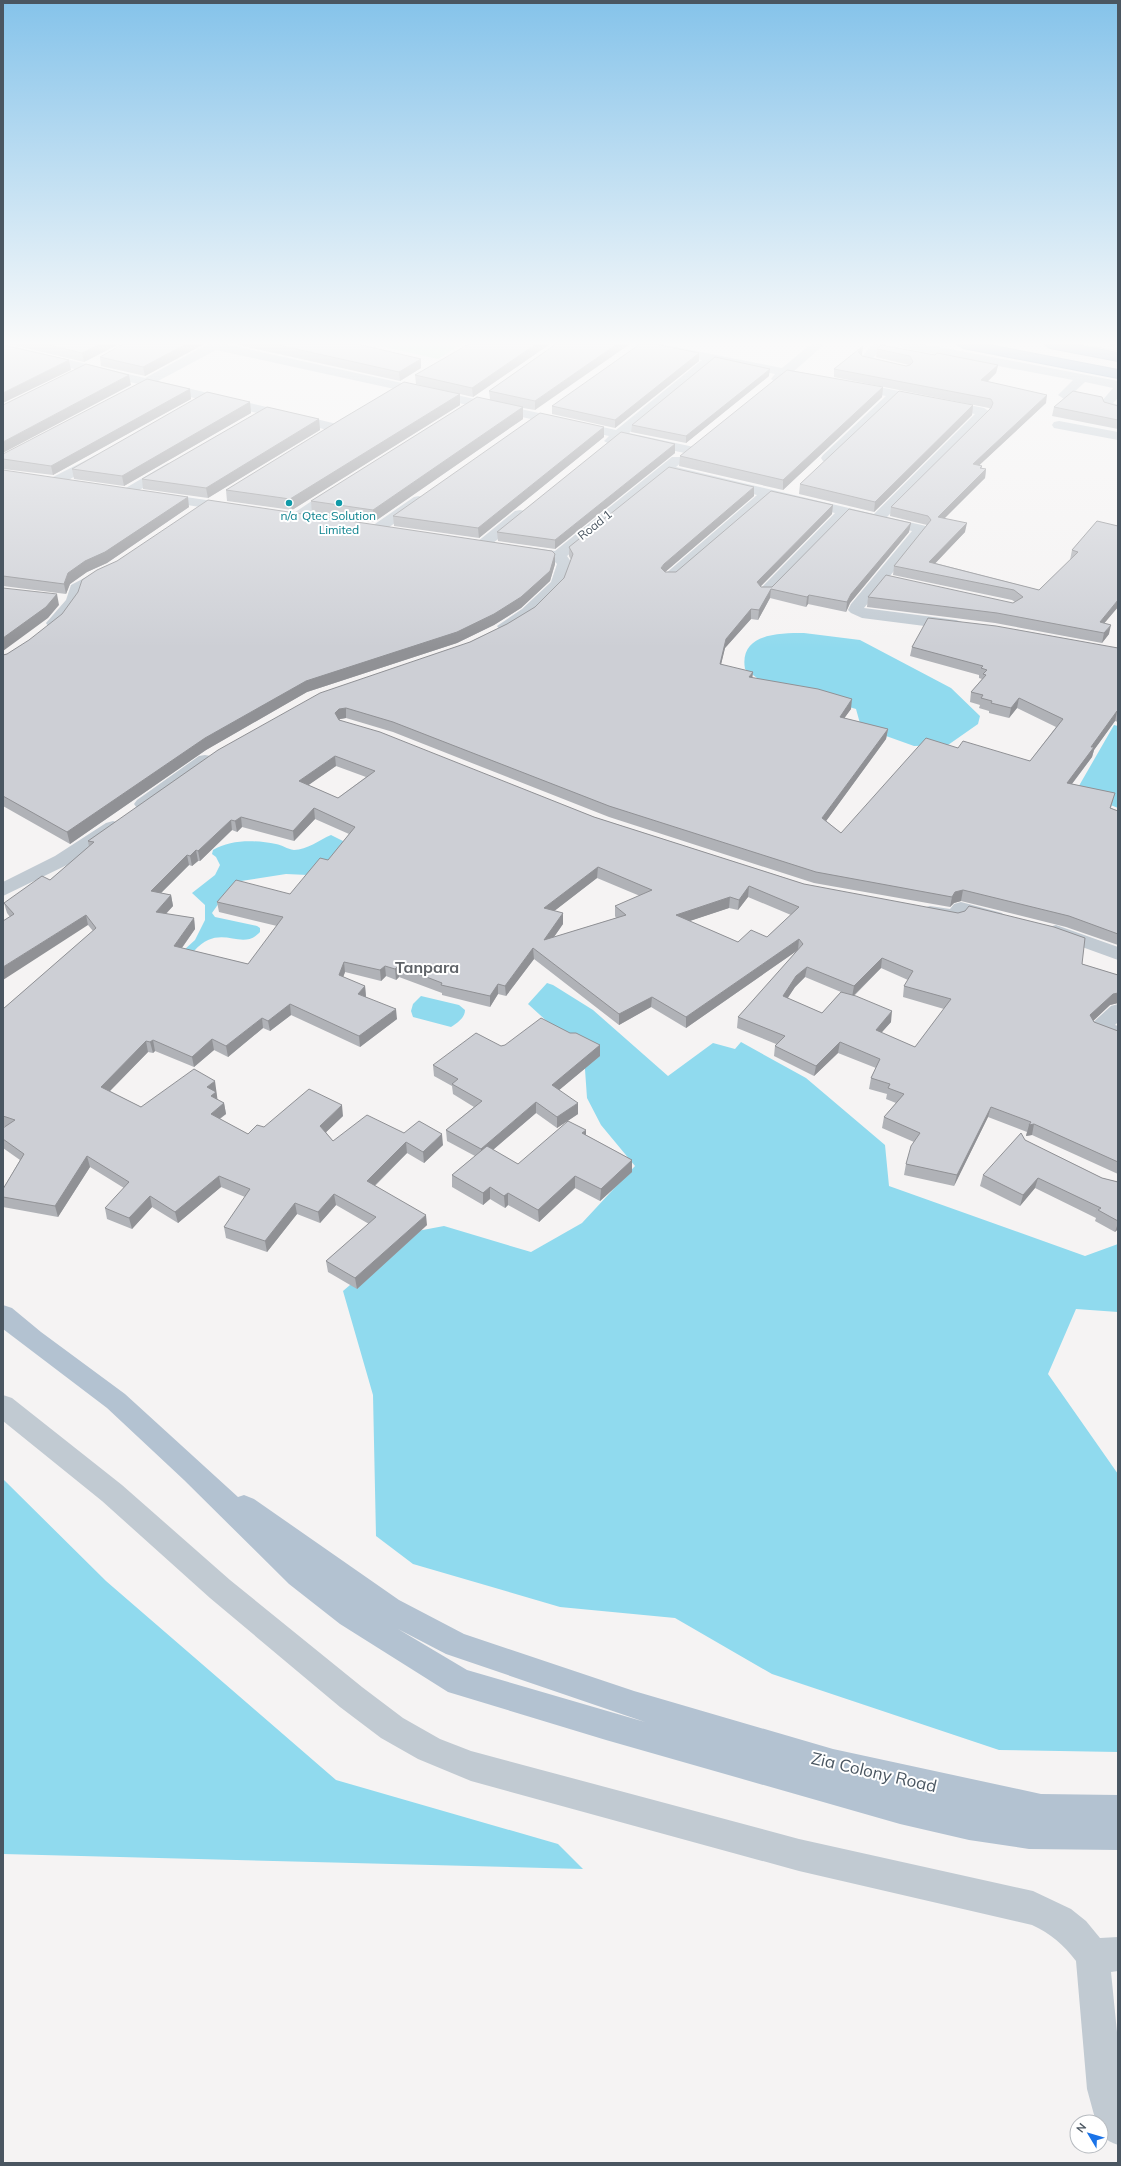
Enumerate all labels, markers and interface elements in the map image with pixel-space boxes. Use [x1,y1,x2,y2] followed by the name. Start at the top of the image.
[284,498,294,508] marker: n/a
[334,498,344,508] marker: Qtec Solution Limited
[575,506,615,543] street label: Road 1
[281,508,297,523] place label: n/a
[302,508,376,537] place label: Qtec Solution Limited
[395,957,459,977] district label: Tanpara
[809,1747,939,1797] street label: Zia Colony Road
[1069,2114,1109,2154] north arrow
[1073,2120,1089,2135] text: N

